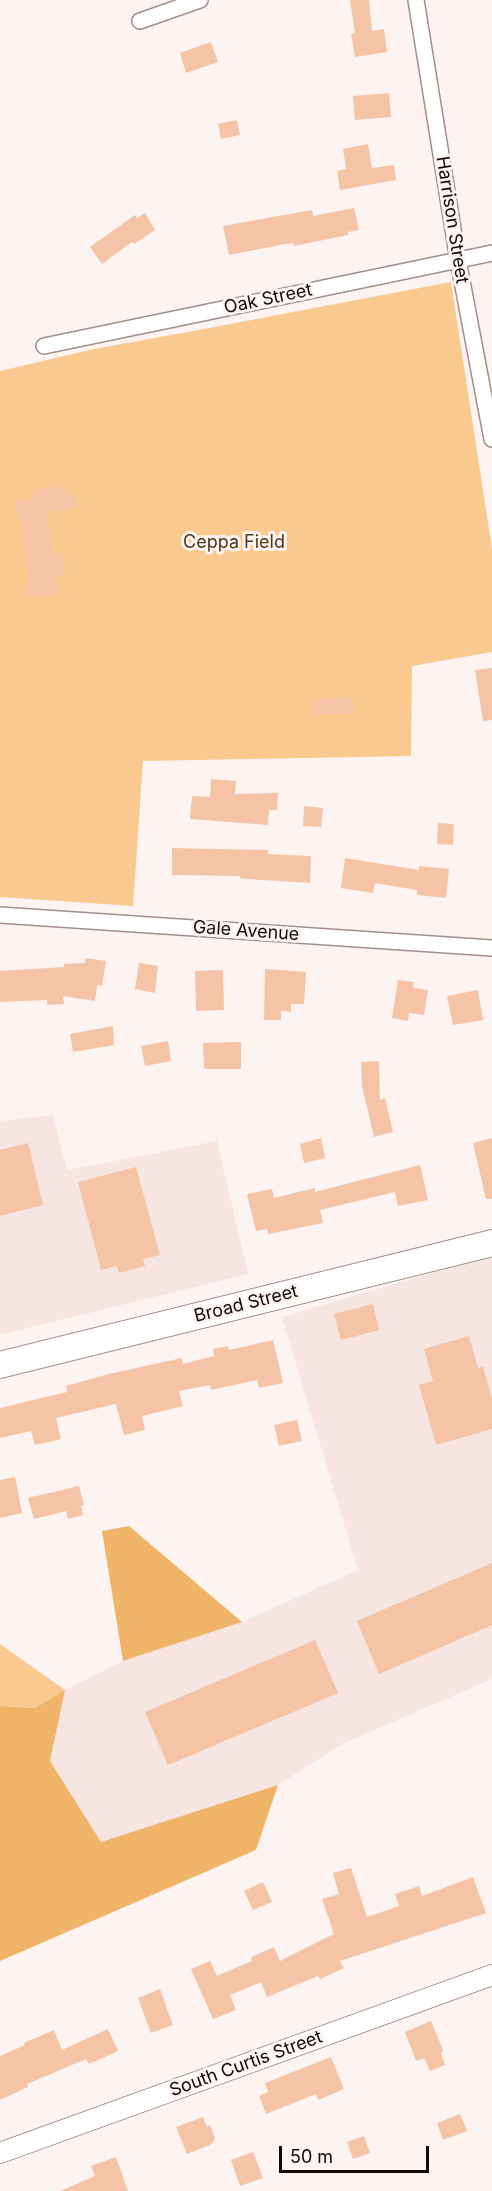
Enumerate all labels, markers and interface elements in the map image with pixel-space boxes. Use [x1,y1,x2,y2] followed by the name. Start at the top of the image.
[431,155,473,285] street label: Harrison Street
[222,279,314,319] street label: Oak Street
[183,532,285,554] park label: Ceppa Field
[192,917,300,945] street label: Gale Avenue
[192,1281,300,1327] street label: Broad Street
[167,2026,325,2102] street label: South Curtis Street
[282,2134,432,2172] scale bar
[290,2146,333,2167] text: 50 m

